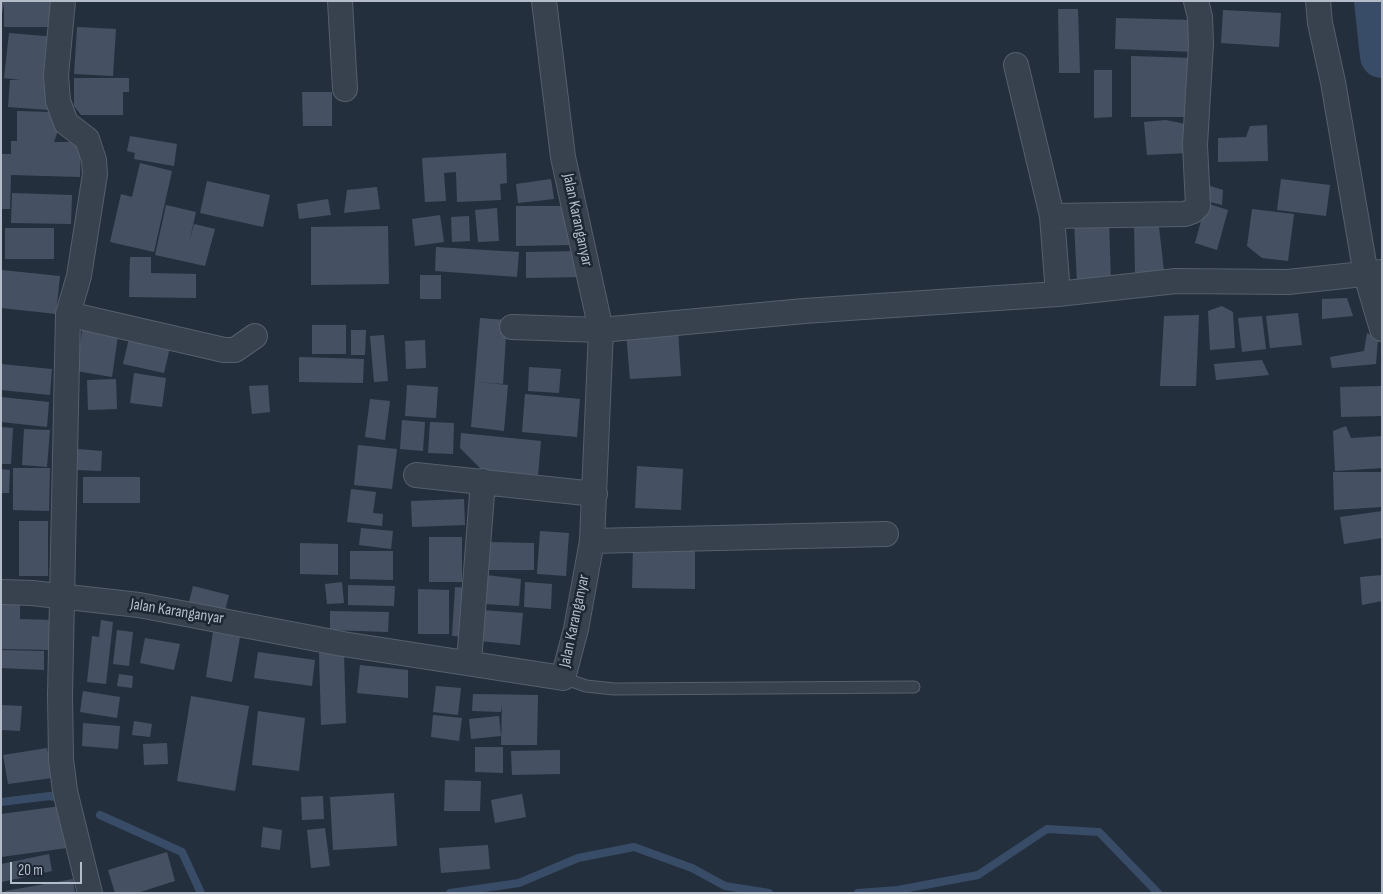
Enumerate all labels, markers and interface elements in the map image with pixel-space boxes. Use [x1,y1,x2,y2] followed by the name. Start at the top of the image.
[558,172,596,268] street label: Jalan Karanganyar
[556,573,594,669] street label: Jalan Karanganyar
[129,595,225,629] street label: Jalan Karanganyar
[12,852,85,884] scale bar
[18,861,43,880] text: 20 m

